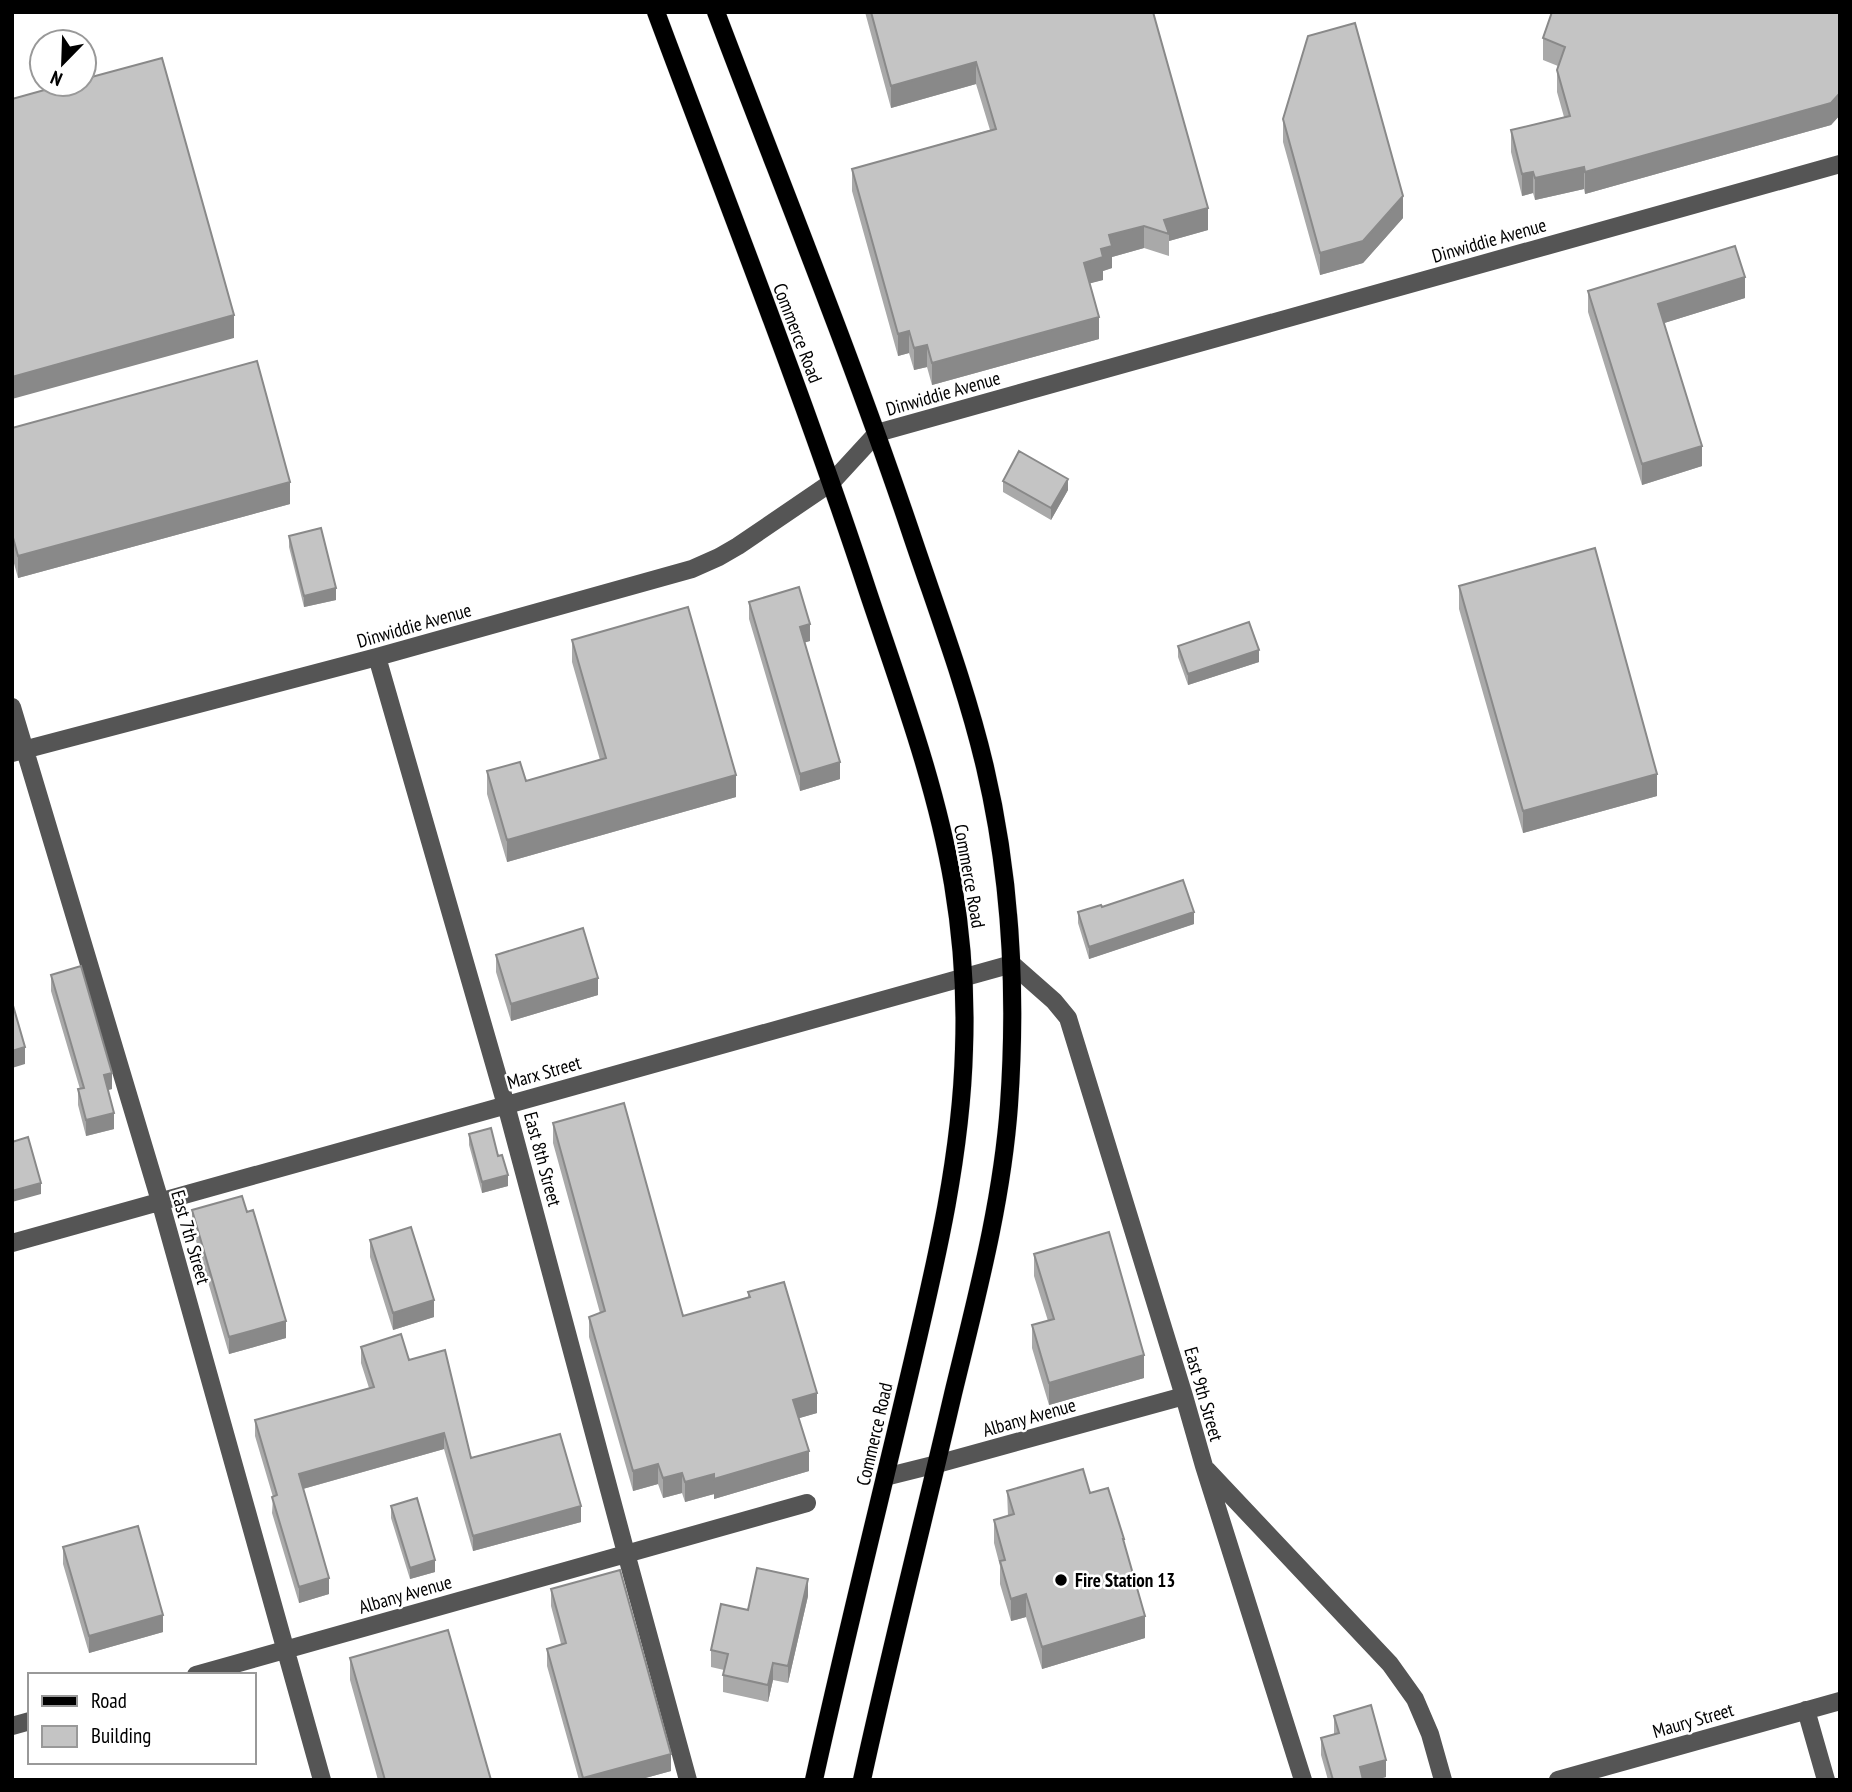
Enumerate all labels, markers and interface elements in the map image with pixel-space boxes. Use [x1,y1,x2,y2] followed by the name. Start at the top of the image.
[28,28,98,98] north arrow
[47,66,66,92] text: N
[1429,212,1549,268] street label: Dinwiddie Avenue
[768,280,828,386] street label: Commerce Road
[883,365,1003,421] street label: Dinwiddie Avenue
[354,597,474,653] street label: Dinwiddie Avenue
[949,822,991,930] street label: Commerce Road
[504,1050,584,1094] street label: Marx Street
[519,1109,567,1210] street label: East 8th Street
[166,1187,216,1288] street label: East 7th Street
[1179,1344,1229,1445] street label: East 9th Street
[851,1380,897,1488] street label: Commerce Road
[980,1392,1078,1442] street label: Albany Avenue
[1075,1568,1175,1592] place label: Fire Station 13
[356,1569,454,1619] street label: Albany Avenue
[1053,1572,1069,1588] marker: Fire Station 13
[28,1673,256,1764] legend
[91,1687,127,1714] text: Road
[1650,1697,1737,1743] street label: Maury Street
[91,1722,151,1749] text: Building

